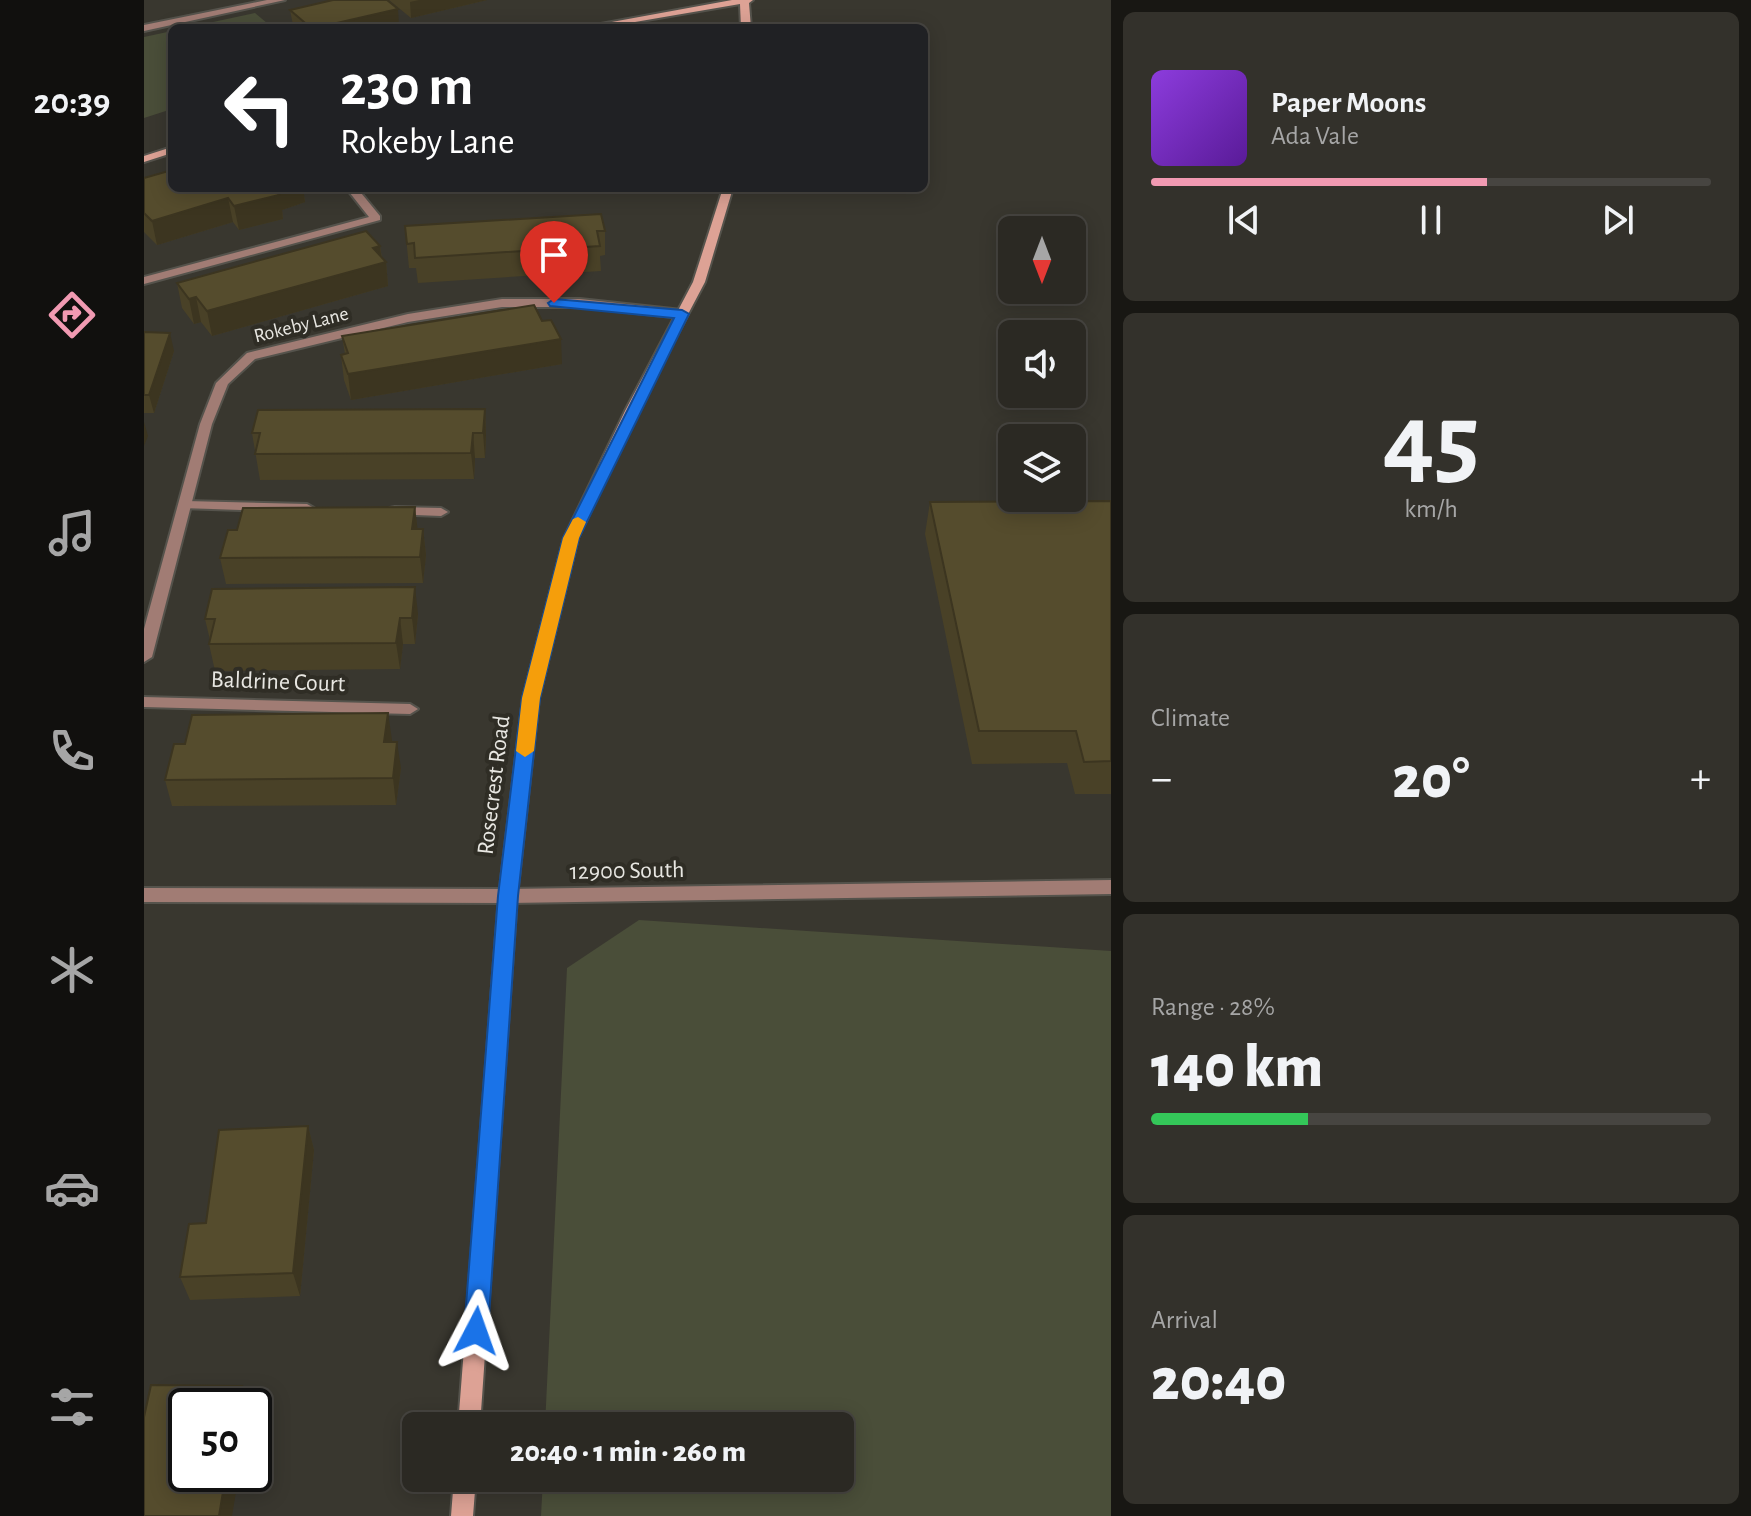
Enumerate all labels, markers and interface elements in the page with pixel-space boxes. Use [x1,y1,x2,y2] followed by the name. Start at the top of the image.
[208,56,312,160] icon: left
[340,59,473,115] text: 230 m
[34,84,110,120] text: 20:39
[1271,88,1426,118] text: Paper Moons
[1271,123,1359,149] text: Ada Vale
[340,124,515,160] text: Rokeby Lane
[1222,198,1266,242] icon: previous
[1409,198,1453,242] icon: pause
[1596,198,1640,242] icon: next
[998,216,1086,304] north arrow
[998,216,1086,512] map controls
[520,221,588,303] pin
[532,233,576,277] icon: arrive
[44,287,100,343] icon: directions
[252,304,351,346] street label: Rokeby Lane
[998,320,1086,408] button: sound
[1382,390,1480,494] text: 45
[998,424,1086,512] button: layers
[1404,496,1458,522] text: km/h
[44,505,100,561] icon: music
[210,668,346,696] street label: Baldrine Court
[1151,705,1230,731] text: Climate
[474,714,514,856] street label: Rosecrest Road
[44,723,100,779] icon: phone
[1392,749,1470,809] text: 20°
[1151,757,1172,801] text: −
[1690,757,1711,801] text: +
[569,858,685,884] street label: 12900 South
[44,942,100,998] icon: climate
[1151,994,1275,1020] text: Range · 28%
[1151,1038,1323,1098] text: 140 km
[44,1160,100,1216] icon: car
[434,1289,518,1373] position arrow
[1151,1307,1218,1333] text: Arrival
[1151,1351,1286,1411] text: 20:40
[44,1379,100,1435] icon: filters
[168,1388,272,1492] speed limit sign: 50
[510,1437,746,1467] text: 20:40 · 1 min · 260 m

